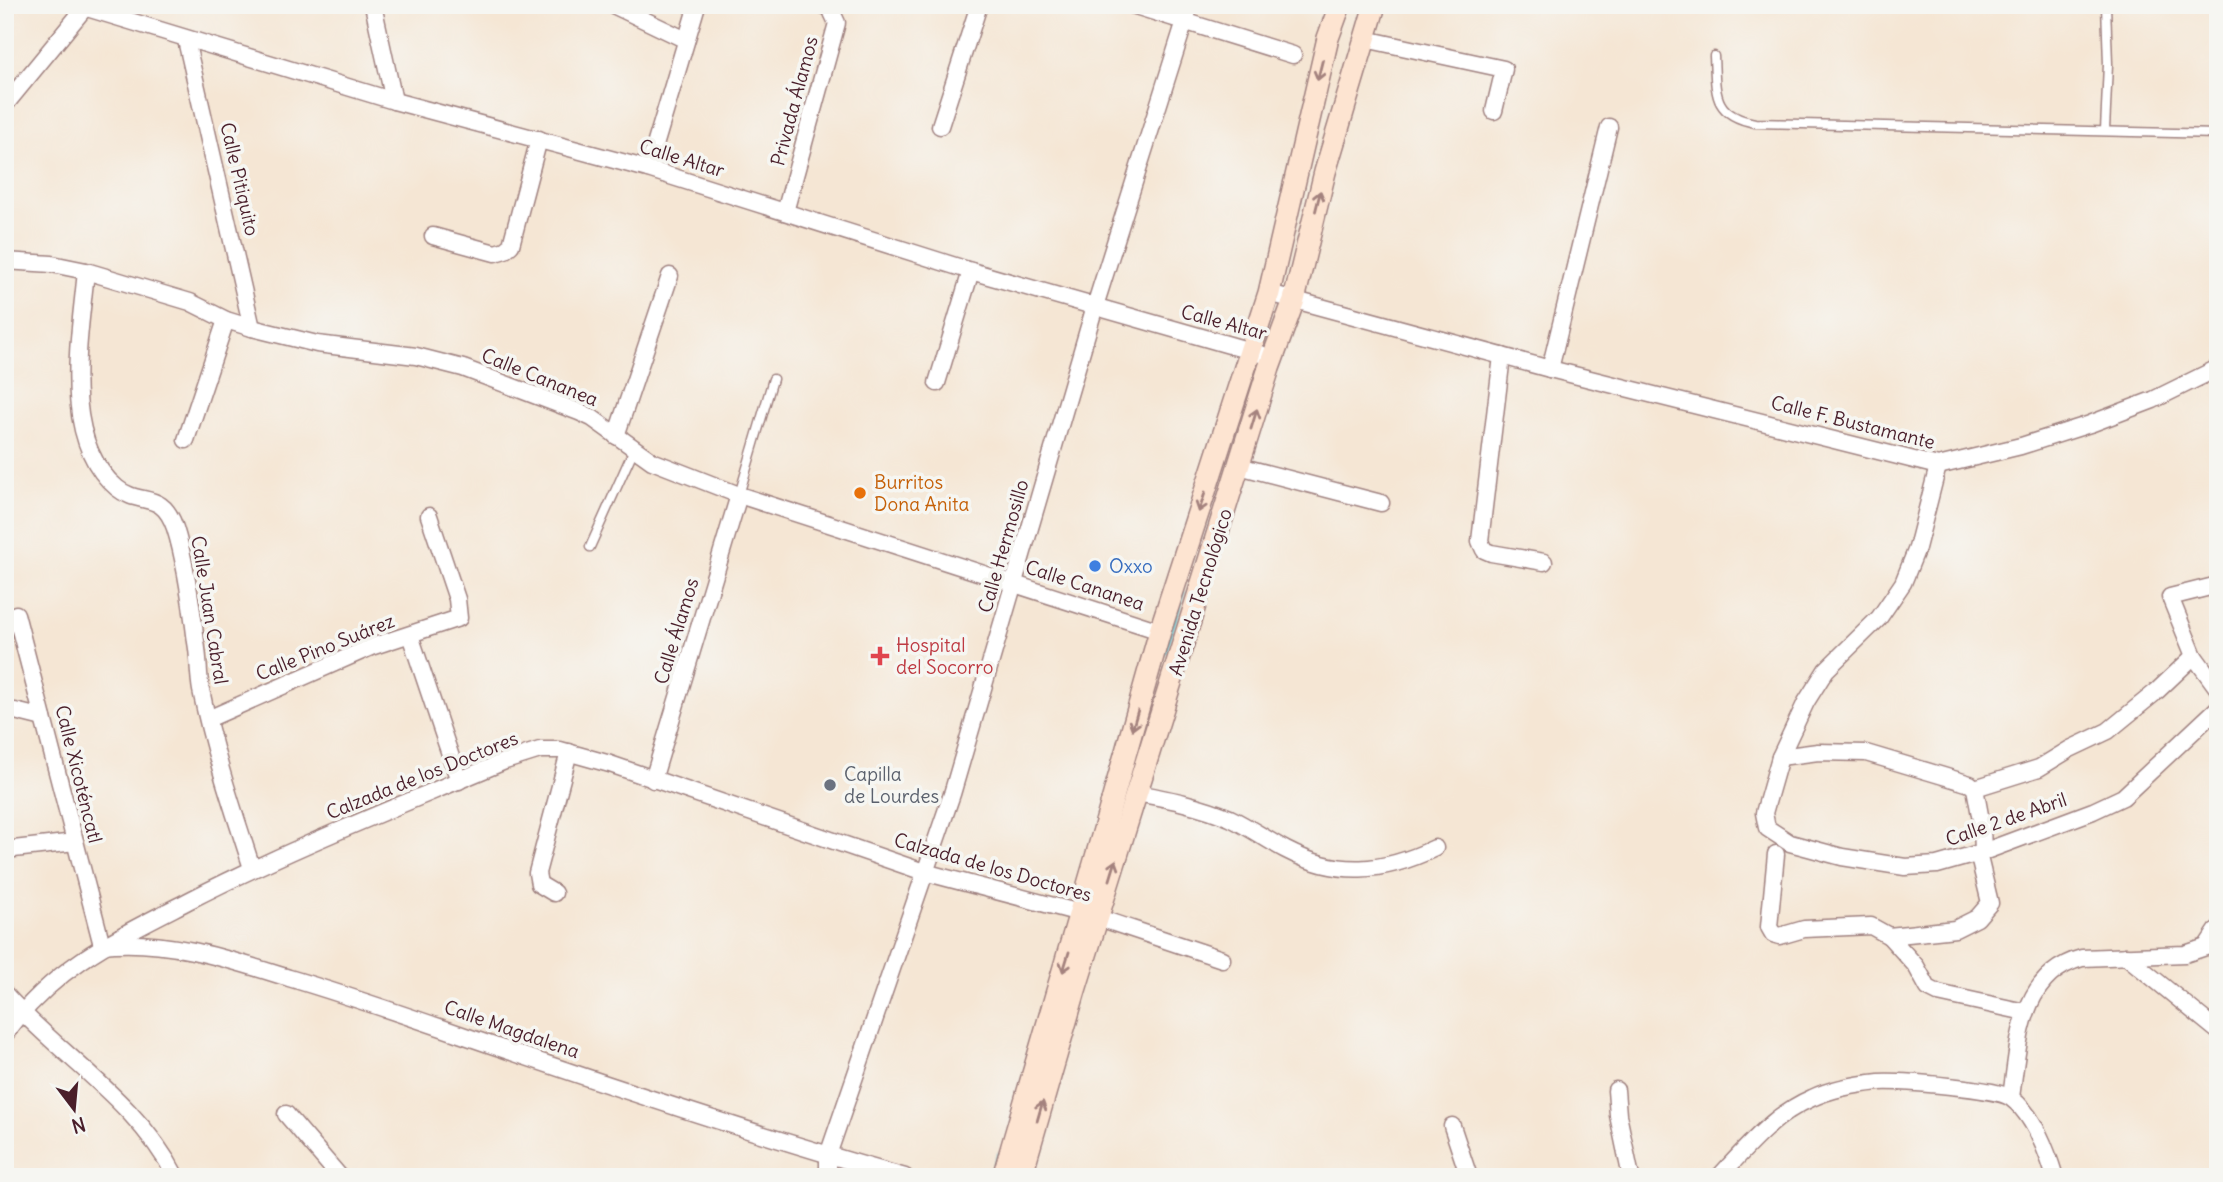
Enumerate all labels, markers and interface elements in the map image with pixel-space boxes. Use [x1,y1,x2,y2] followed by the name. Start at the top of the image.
[765,34,823,168] street label: Privada Álamos
[1313,58,1326,81] one-way arrow
[215,120,265,238] street label: Calle Pitiquito
[636,134,728,182] street label: Calle Altar
[1311,190,1325,213] one-way arrow
[1178,299,1270,345] street label: Calle Altar
[478,343,602,411] street label: Calle Cananea
[1768,390,1938,454] street label: Calle F. Bustamante
[1248,408,1261,430] one-way arrow
[874,470,969,516] place label: Burritos Dona Anita
[973,477,1033,615] street label: Calle Hermosillo
[852,485,868,501] marker: Burritos Dona Anita
[1194,491,1207,513] one-way arrow
[1163,506,1237,678] street label: Avenida Tecnológico
[186,534,234,686] street label: Calle Juan Cabral
[1023,554,1148,616] street label: Calle Cananea
[1109,554,1153,578] place label: Oxxo
[1087,558,1103,574] marker: Oxxo
[648,575,704,687] street label: Calle Álamos
[252,608,398,686] street label: Calle Pino Suárez
[896,633,994,679] place label: Hospital del Socorro
[870,646,890,666] marker: Hospital del Socorro
[50,703,108,845] street label: Calle Xicoténcatl
[1128,708,1141,730] one-way arrow
[323,726,521,824] street label: Calzada de los Doctores
[844,762,939,808] place label: Capilla de Lourdes
[822,777,838,793] marker: Capilla de Lourdes
[1942,787,2070,851] street label: Calle 2 de Abril
[891,827,1095,907] street label: Calzada de los Doctores
[1108,859,1121,881] one-way arrow
[1058,951,1071,973] one-way arrow
[441,995,583,1063] street label: Calle Magdalena
[38,1074,108,1144] north arrow
[1034,1100,1047,1122] one-way arrow
[69,1112,88,1139] text: N

